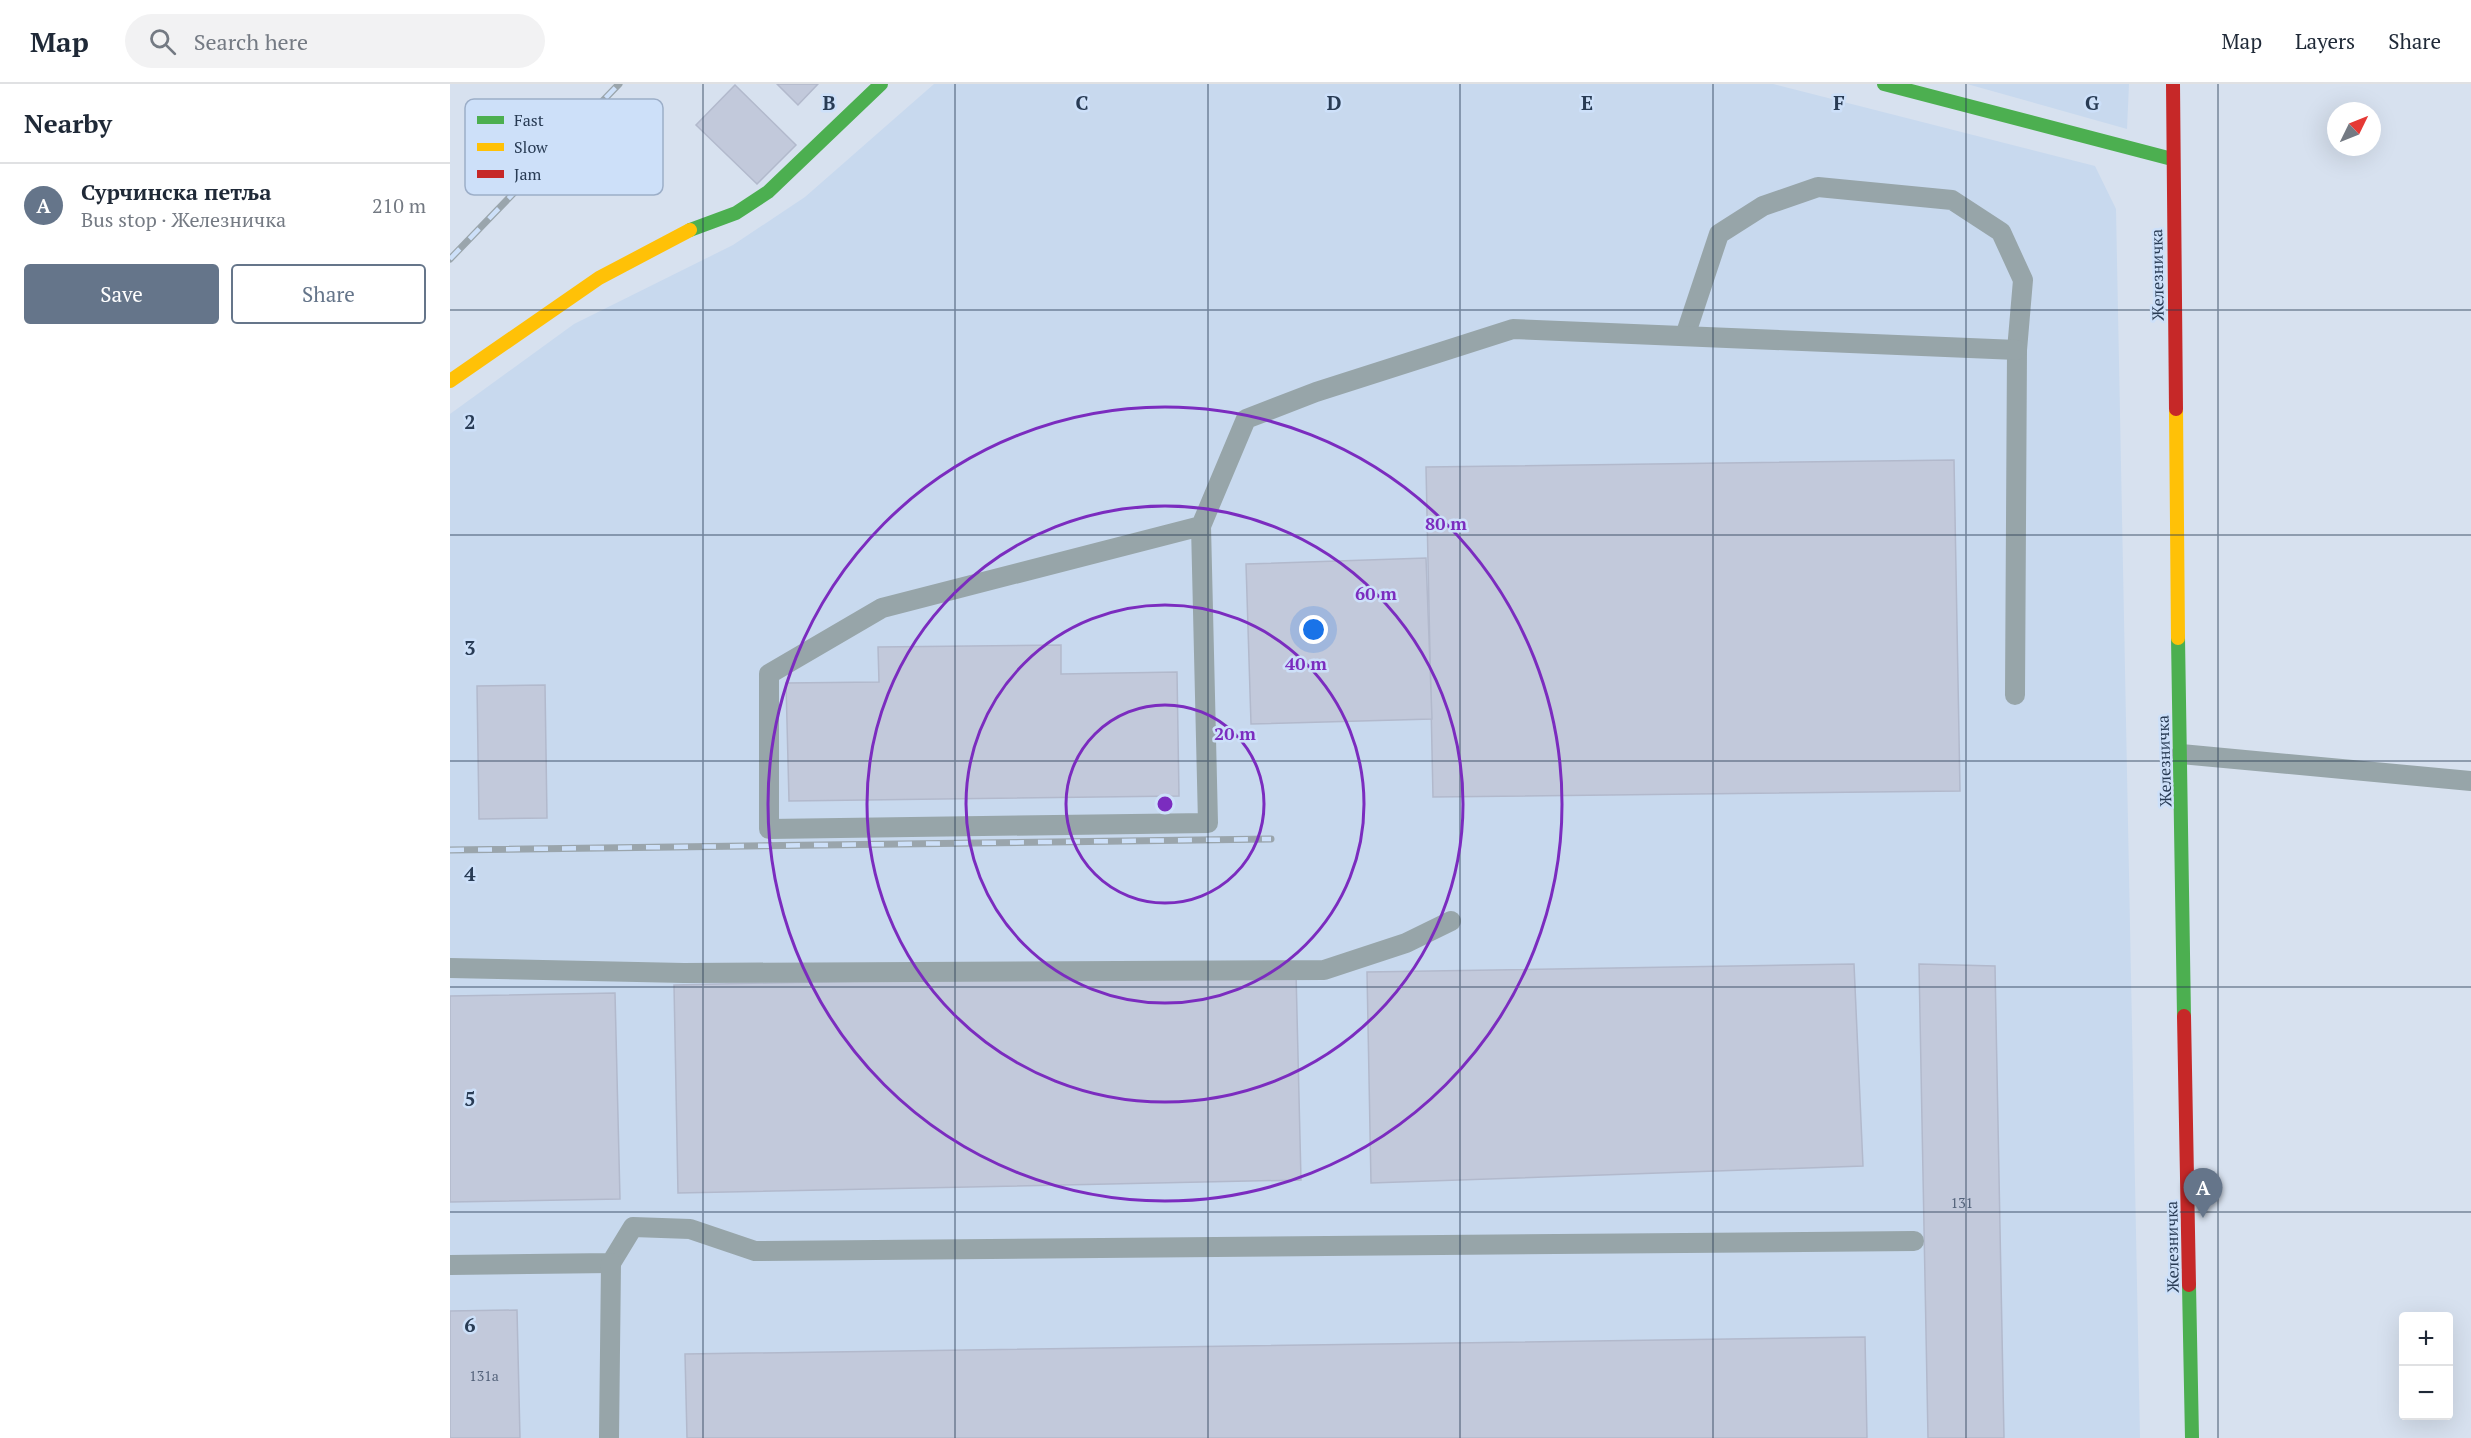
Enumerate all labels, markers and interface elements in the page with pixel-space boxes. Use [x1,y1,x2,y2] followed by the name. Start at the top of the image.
[125,14,545,68] search box
[30,23,89,60] text: Map
[146,25,179,58] icon: search
[194,27,308,56] text: Search here
[2221,27,2262,55] text: Map
[2295,27,2355,55] text: Layers
[2388,27,2441,55] text: Share
[823,89,836,116] text: B
[1075,89,1089,116] text: C
[1327,89,1341,116] text: D
[1581,89,1593,116] text: E
[1833,89,1845,116] text: F
[2085,89,2099,116] text: G
[465,99,663,195] legend
[2327,102,2381,156] north arrow
[24,106,112,140] text: Nearby
[514,109,544,131] text: Fast
[514,136,548,158] text: Slow
[514,163,542,185] text: Jam
[81,177,271,206] text: Сурчинска петља
[36,192,51,219] text: A
[372,192,426,219] text: 210 m
[81,206,286,233] text: Bus stop · Железничка
[2145,229,2169,321] street label: Железничка
[24,264,219,324] button: Save
[231,264,426,324] button: Share
[464,408,476,435] text: 2
[1425,511,1467,535] text: 80 m
[1355,581,1397,605] text: 60 m
[1299,615,1328,644] your location
[464,634,476,661] text: 3
[1285,651,1327,675] text: 40 m
[2151,715,2177,807] street label: Железничка
[1214,721,1256,745] text: 20 m
[1155,794,1175,814] centre of rings
[464,860,476,887] text: 4
[464,1085,476,1112] text: 5
[2184,1168,2222,1218] pin: A
[1951,1193,1973,1212] house number: 131
[2160,1201,2184,1293] street label: Железничка
[464,1311,476,1338] text: 6
[2399,1312,2453,1420] map controls
[2399,1312,2453,1366] button: +
[469,1366,499,1385] house number: 131a
[2399,1366,2453,1420] button: −

